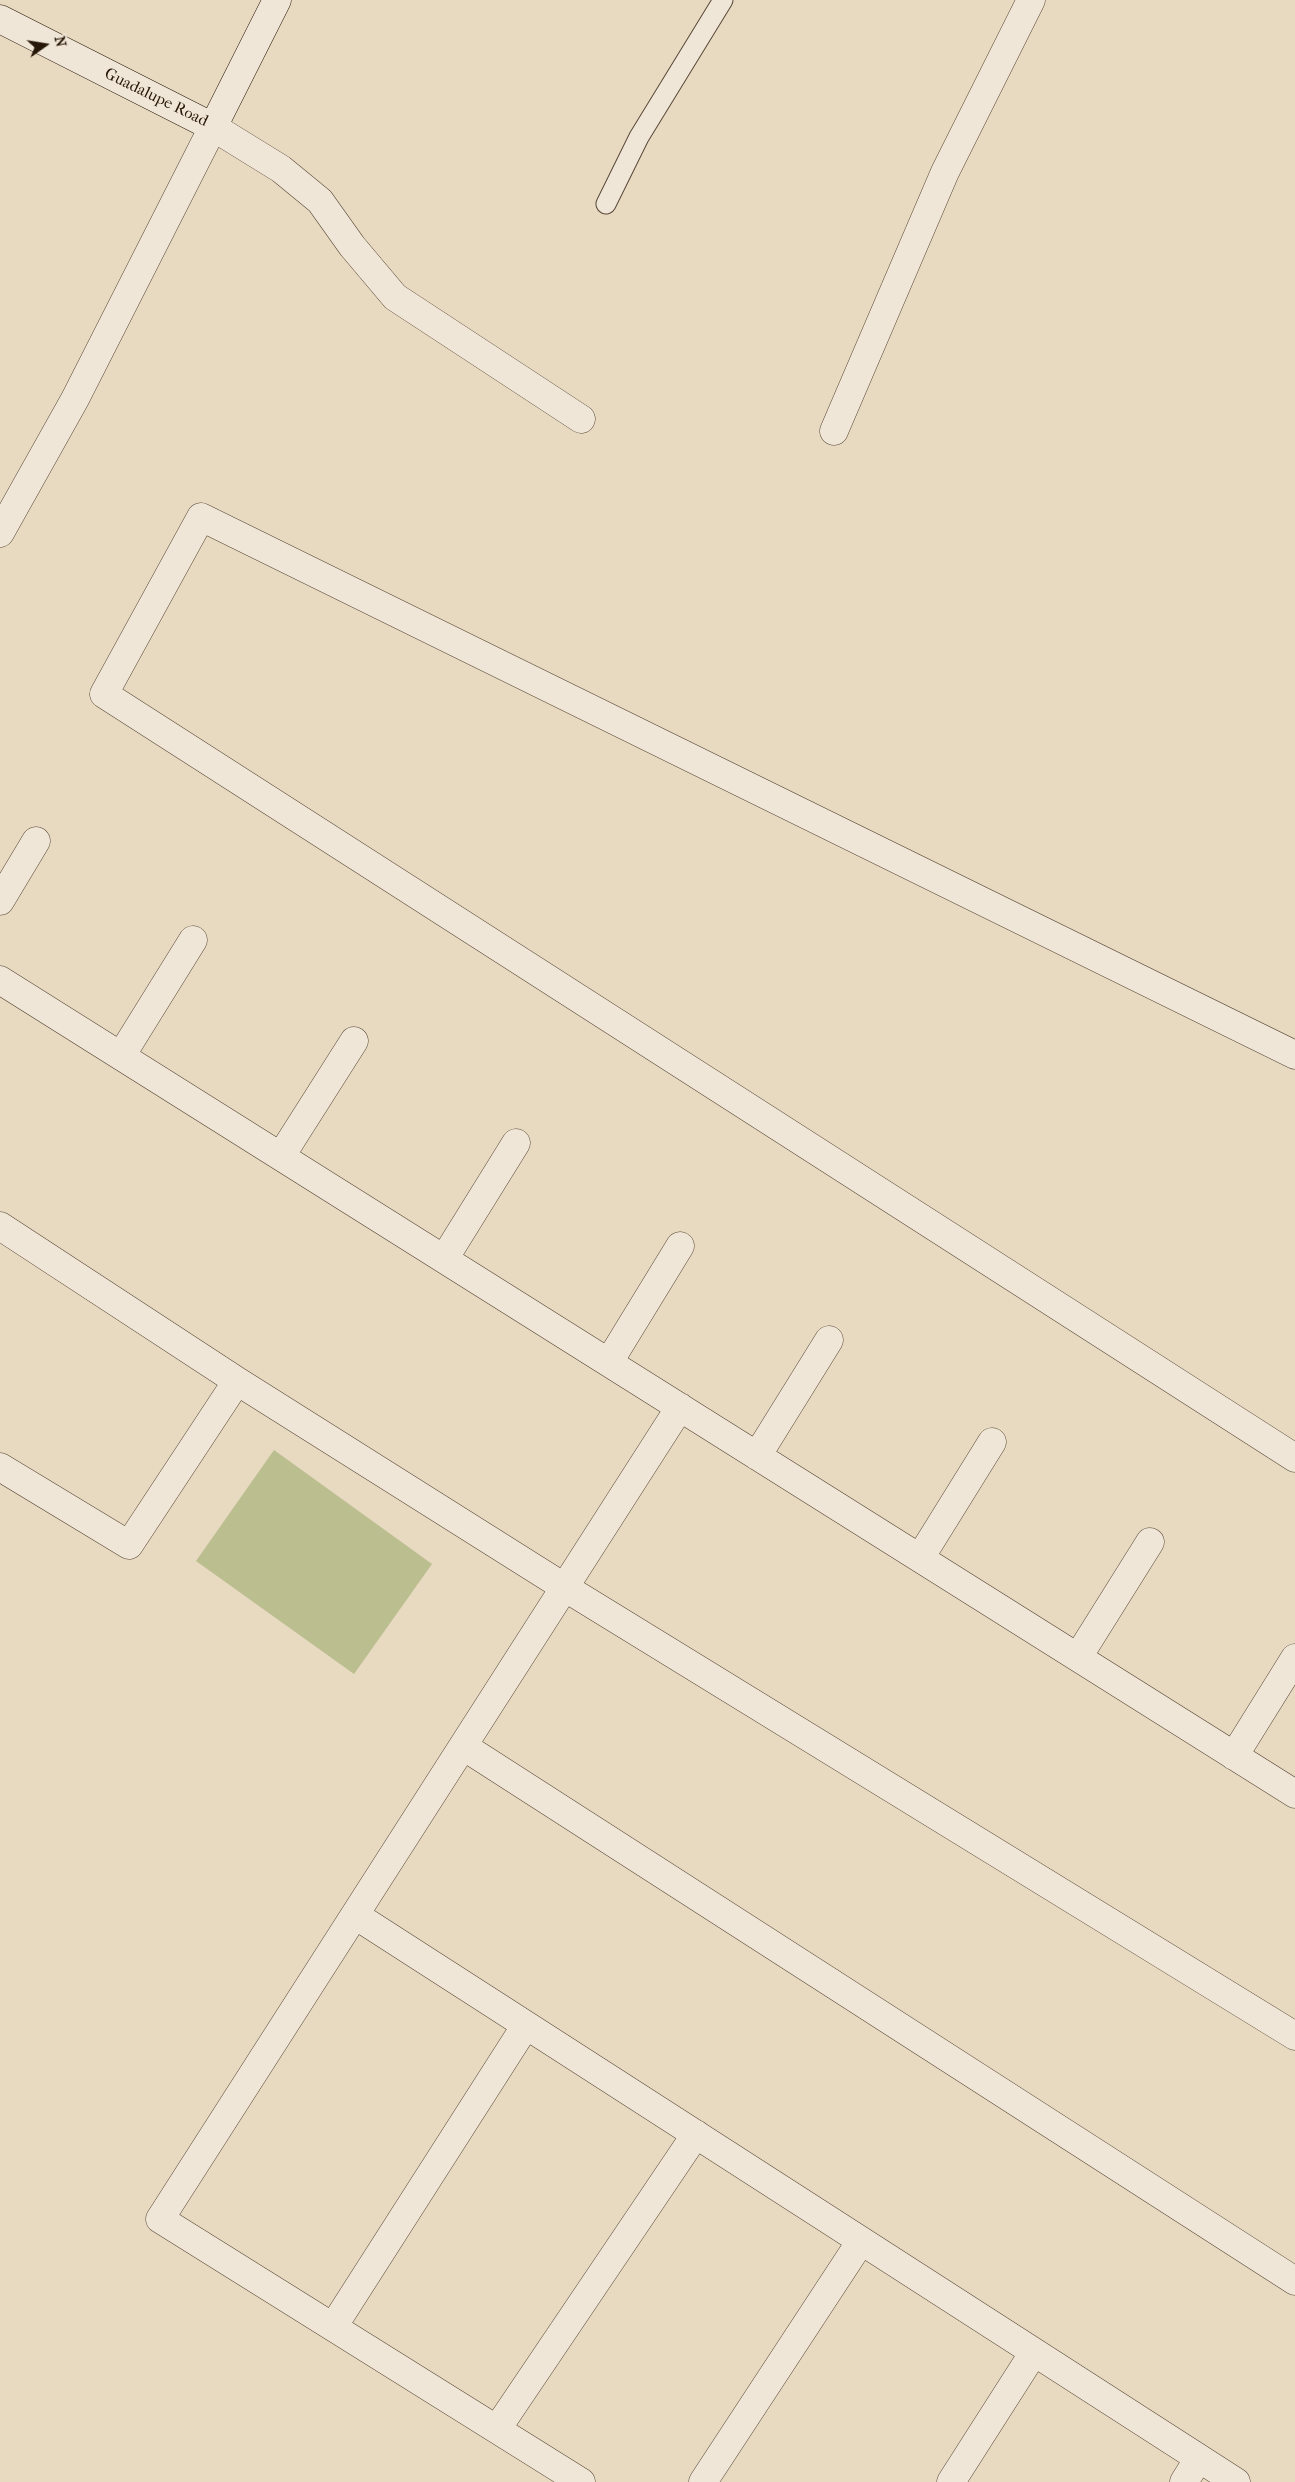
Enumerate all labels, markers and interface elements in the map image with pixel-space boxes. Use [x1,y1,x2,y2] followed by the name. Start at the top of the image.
[20,20,70,70] north arrow
[51,34,70,49] text: N
[101,65,211,131] street label: Guadalupe Road

